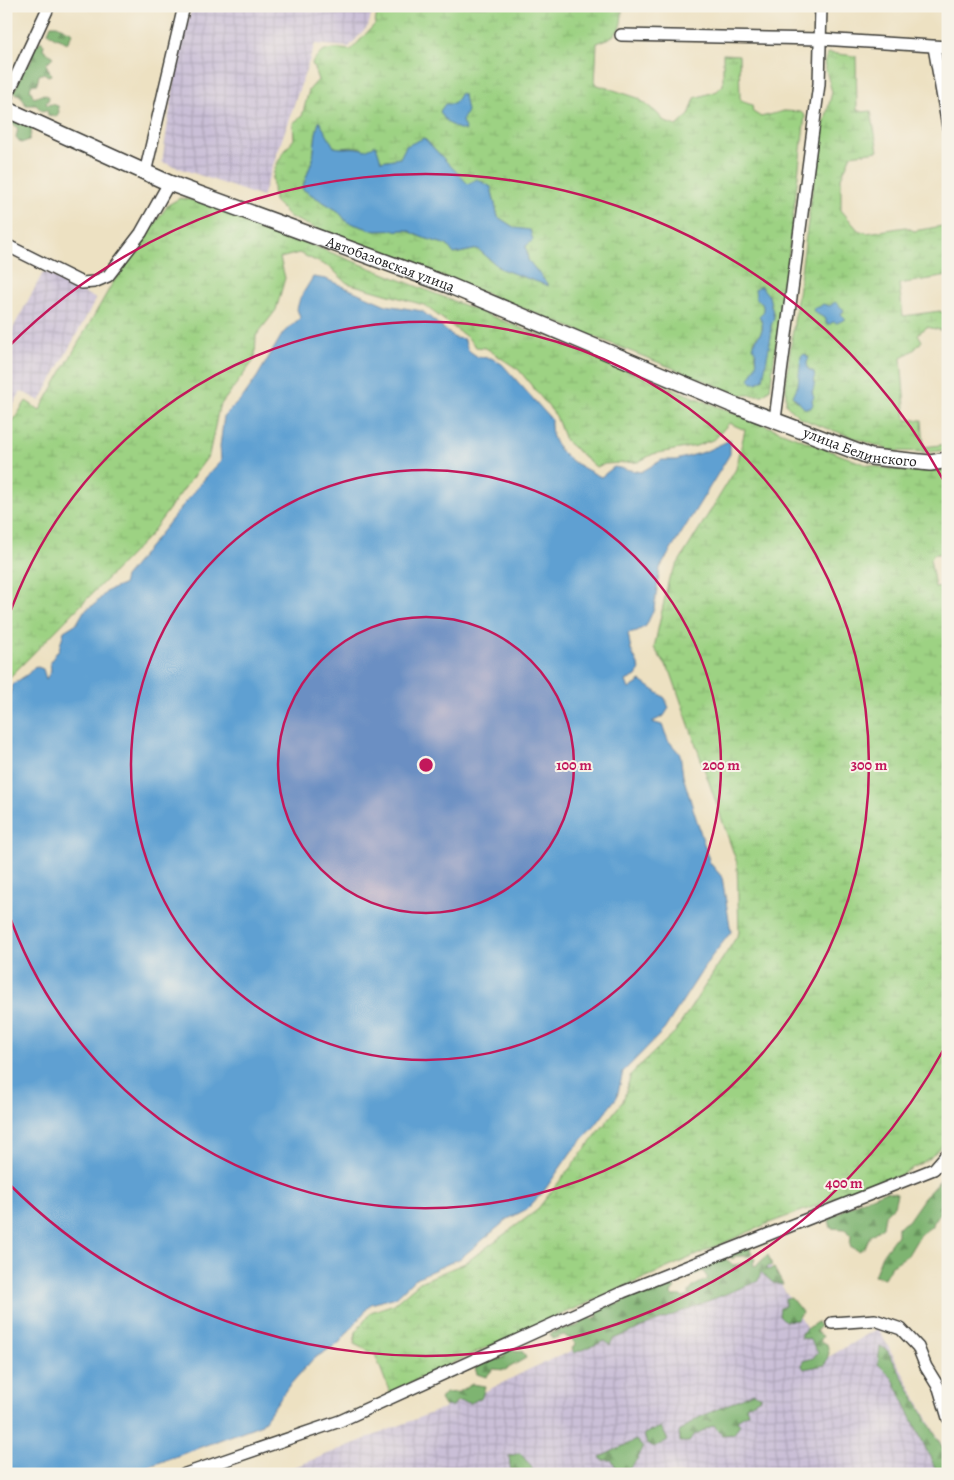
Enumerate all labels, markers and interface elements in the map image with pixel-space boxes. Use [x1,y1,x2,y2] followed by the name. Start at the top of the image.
[323,231,458,297] street label: Автобазовская улица
[800,422,918,472] street label: улица Белинского
[556,755,592,775] text: 100 m
[702,755,740,775] text: 200 m
[851,755,888,775] text: 300 m
[417,756,435,774] centre of rings
[825,1173,863,1193] text: 400 m

